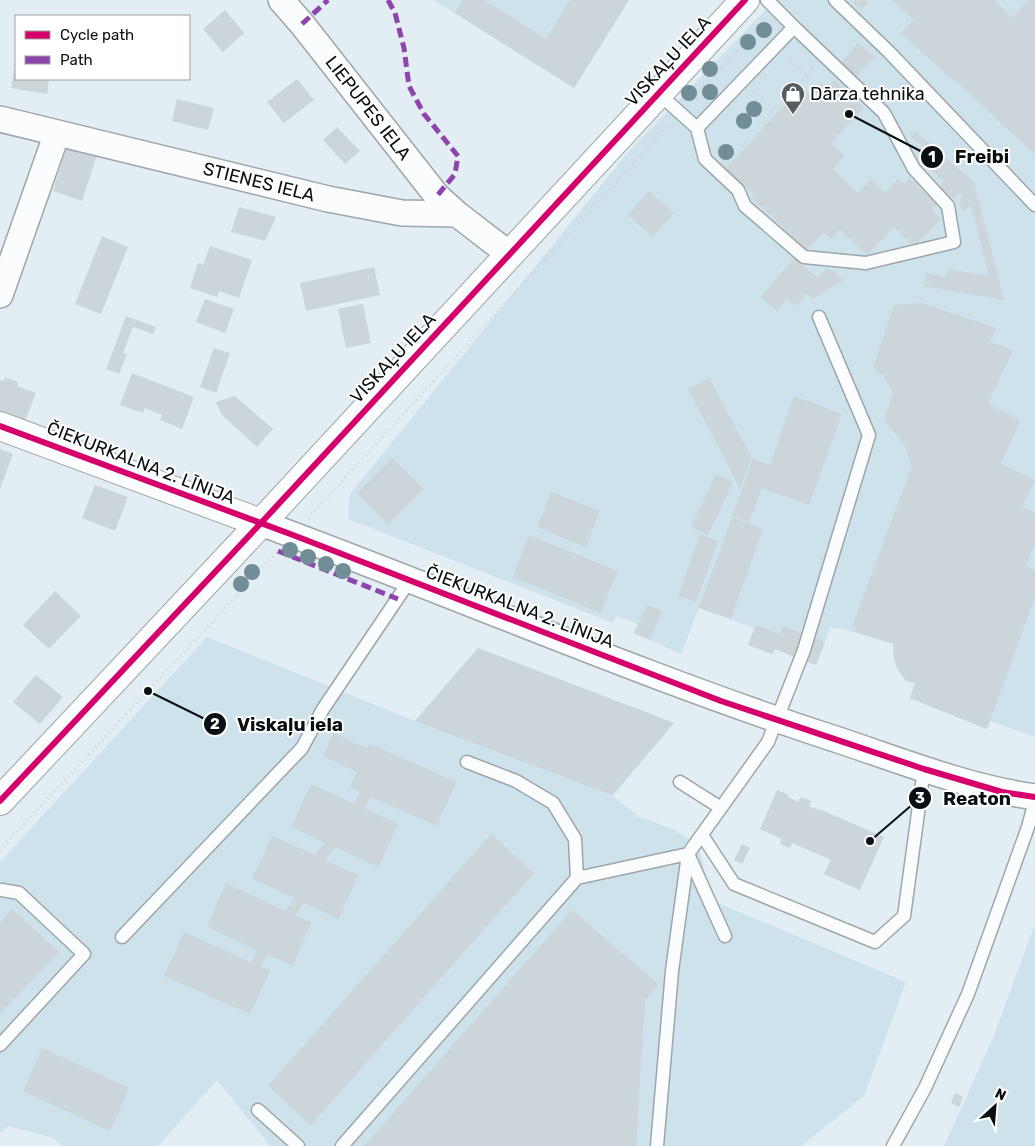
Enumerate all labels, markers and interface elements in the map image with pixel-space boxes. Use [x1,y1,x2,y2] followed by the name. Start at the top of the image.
[621,11,715,111] street label: VISKAĻU IELA
[15,15,190,80] legend
[60,26,134,44] text: Cycle path
[60,51,93,69] text: Path
[320,51,416,165] street label: LIEPUPES IELA
[780,81,806,115] shop icon: Dārza tehnika
[810,83,925,105] place label: Dārza tehnika
[920,140,1019,174] callout: Freibi
[955,145,1009,168] text: Freibi
[928,148,936,166] text: 1
[201,157,317,207] street label: STIENES IELA
[346,308,440,408] street label: VISKAĻU IELA
[44,417,238,509] street label: ČIEKURKALNA 2. LĪNIJA
[423,561,617,653] street label: ČIEKURKALNA 2. LĪNIJA
[202,707,353,741] callout: Viskaļu iela
[237,713,343,736] text: Viskaļu iela
[210,715,220,733] text: 2
[907,781,1021,815] callout: Reaton
[943,787,1011,810] text: Reaton
[915,789,925,807] text: 3
[970,1081,1020,1131] north arrow
[992,1085,1009,1105] text: N

